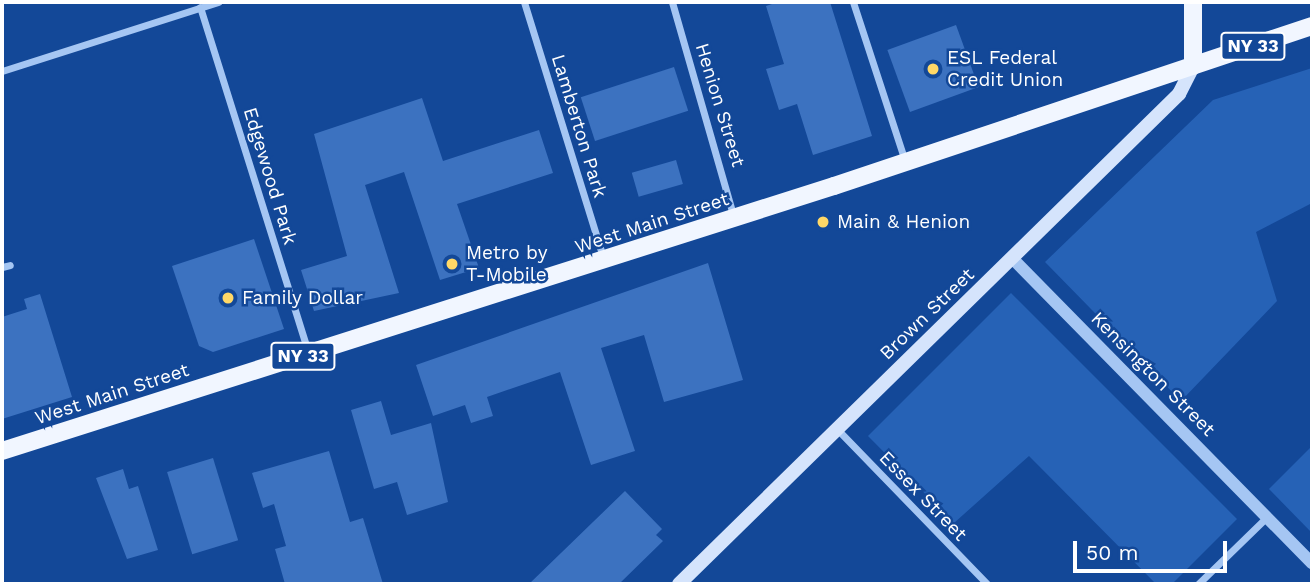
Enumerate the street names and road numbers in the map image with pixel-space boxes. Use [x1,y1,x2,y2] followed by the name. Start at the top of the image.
[1220,32,1286,60] road number: NY 33
[690,40,750,170] street label: Henion Street
[546,52,612,200] street label: Lamberton Park
[238,105,302,247] street label: Edgewood Park
[572,187,732,259] street label: West Main Street
[875,263,979,365] street label: Brown Street
[1086,307,1220,441] street label: Kensington Street
[270,342,336,370] road number: NY 33
[32,358,192,430] street label: West Main Street
[874,446,972,546] street label: Essex Street

